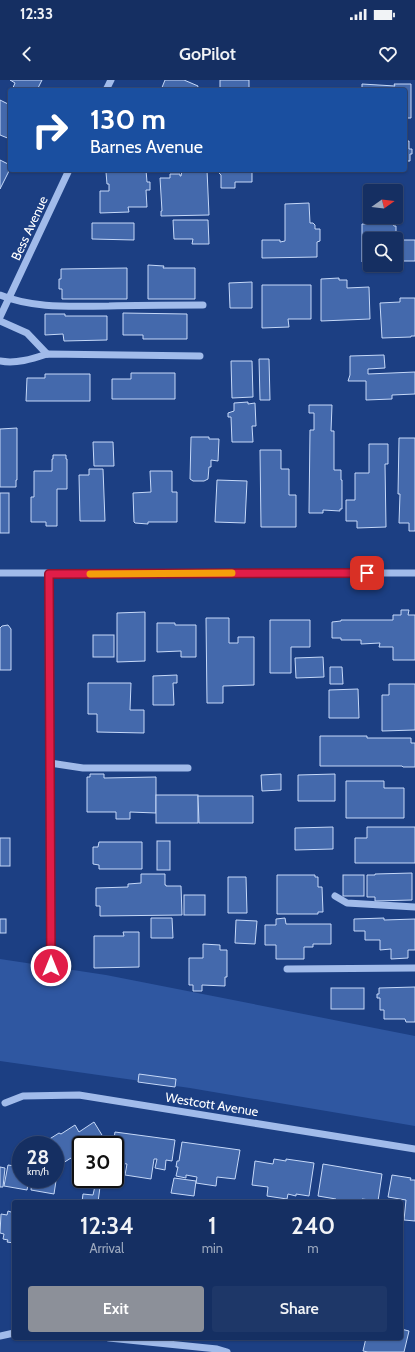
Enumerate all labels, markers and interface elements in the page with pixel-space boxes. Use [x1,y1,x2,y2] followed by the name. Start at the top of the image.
[20,5,53,23] text: 12:33
[16,43,38,65] icon: back
[179,43,236,65] text: GoPilot
[377,43,399,65] icon: heart
[90,102,166,136] text: 130 m
[24,104,76,156] icon: right
[90,136,203,158] text: Barnes Avenue
[363,184,403,224] north arrow
[363,184,403,272] map controls
[7,193,51,263] street label: Bess Avenue
[363,232,403,272] button: search
[350,556,384,590] pin
[356,562,378,584] icon: arrive
[30,945,72,987] position arrow
[164,1089,260,1119] street label: Westcott Avenue
[72,1136,124,1188] speed limit sign: 30
[27,1145,49,1169] text: 28
[27,1165,49,1178] text: km/h
[80,1211,134,1240] text: 12:34
[208,1211,217,1240] text: 1
[291,1211,335,1240] text: 240
[90,1240,124,1256] text: Arrival
[202,1240,223,1256] text: min
[307,1240,319,1256] text: m
[28,1286,204,1332] button: Exit
[212,1286,387,1332] button: Share

